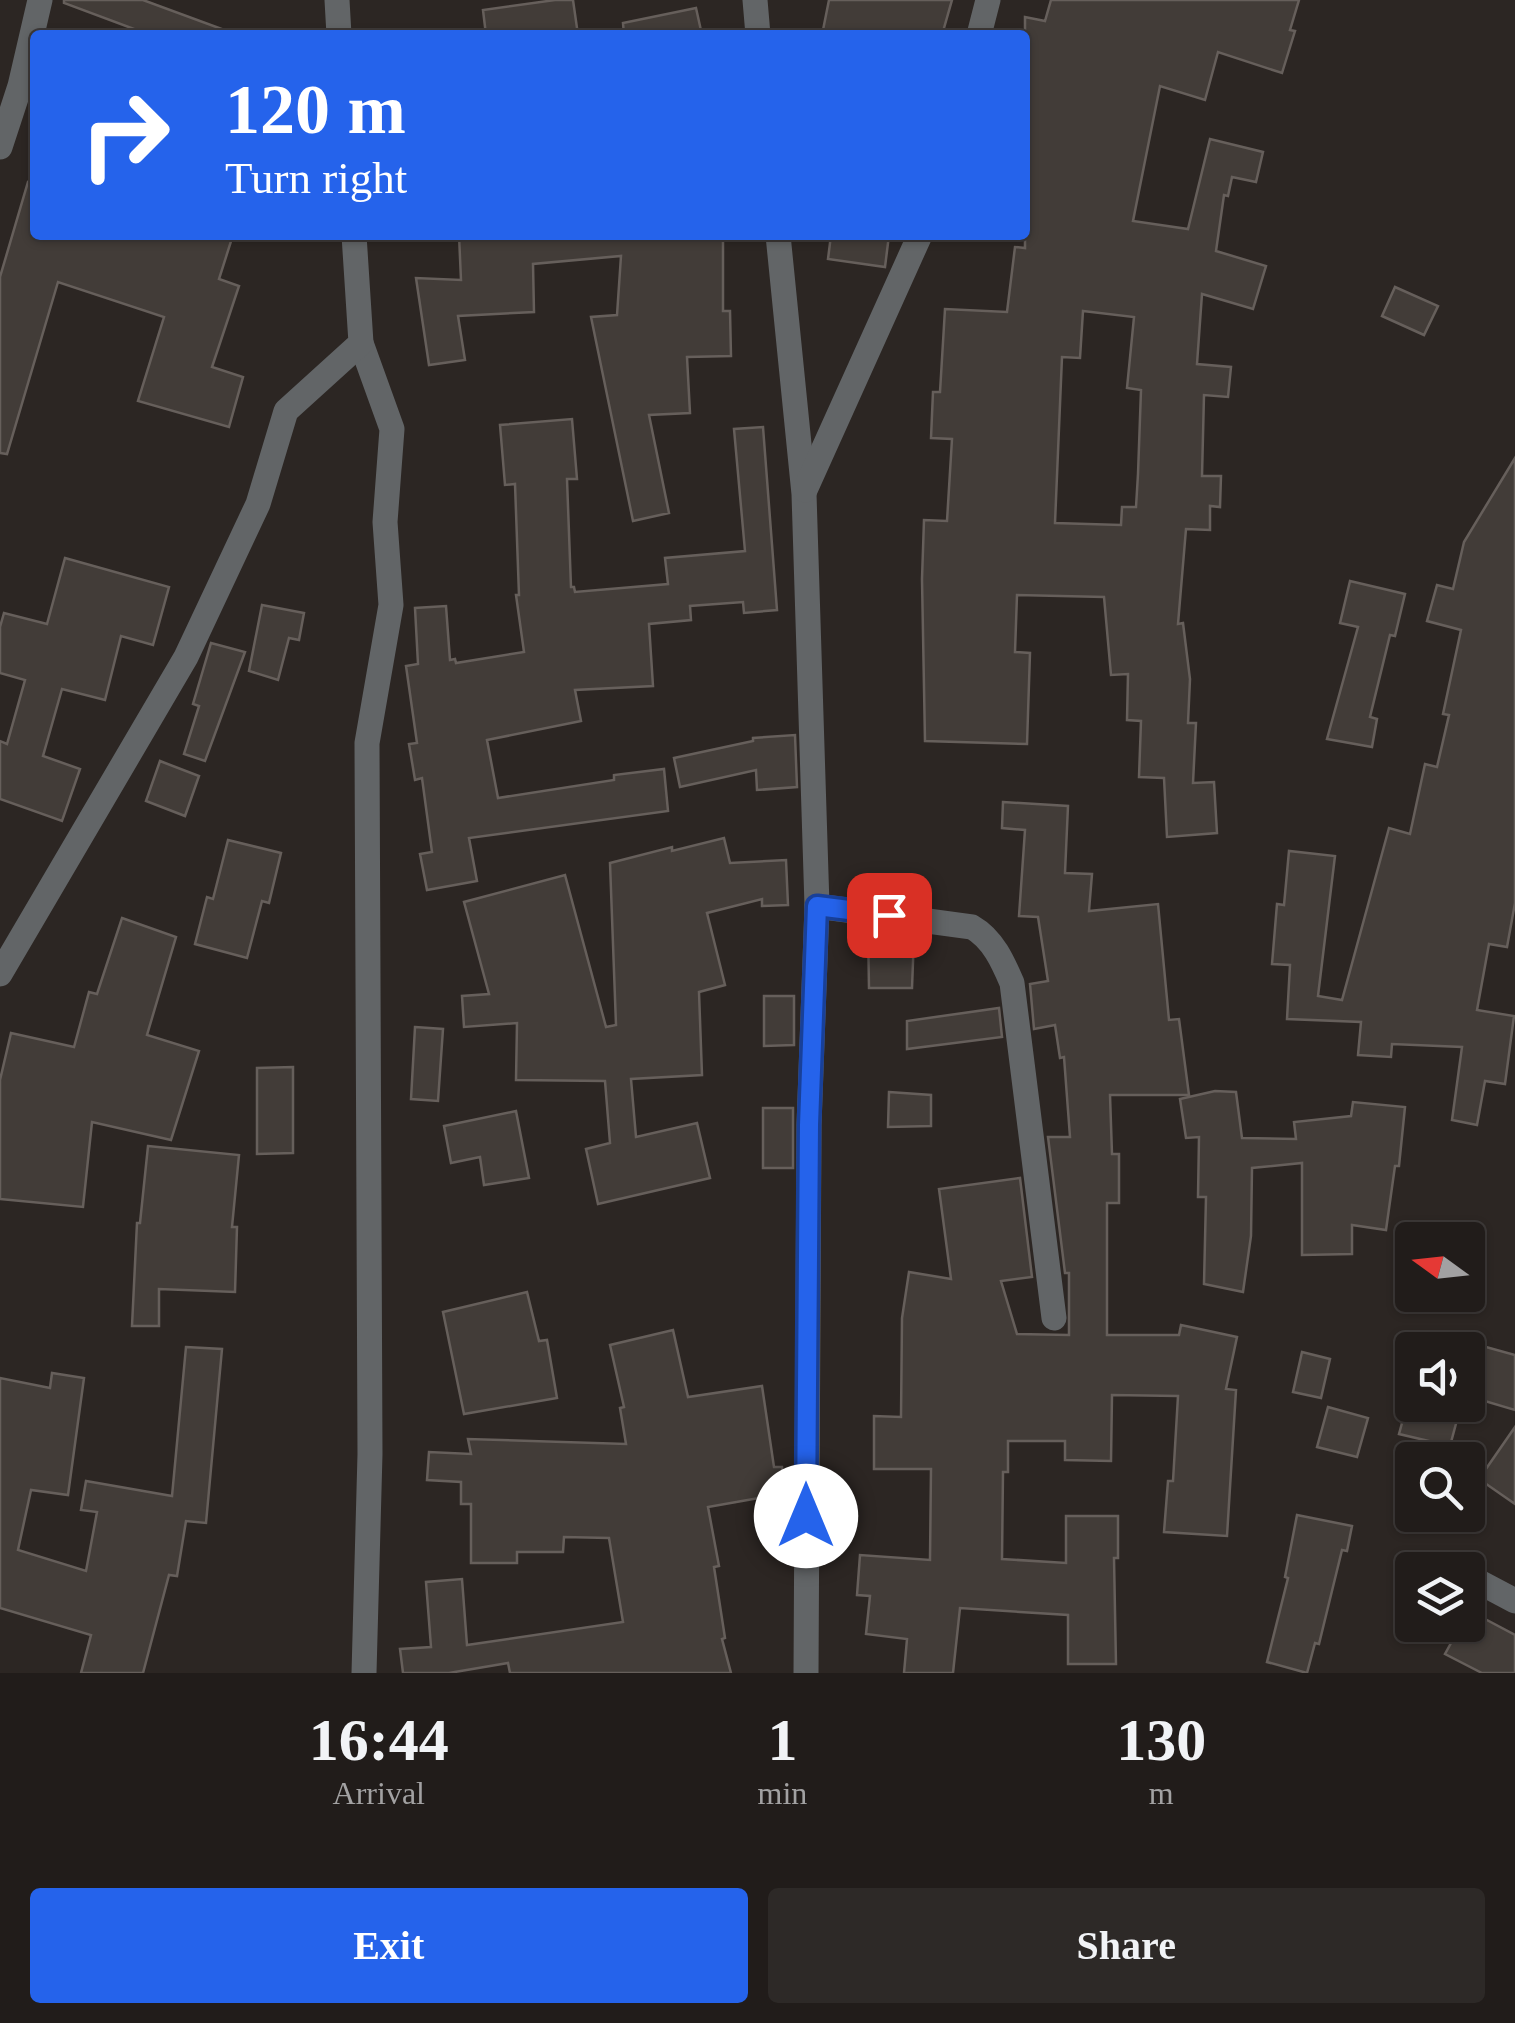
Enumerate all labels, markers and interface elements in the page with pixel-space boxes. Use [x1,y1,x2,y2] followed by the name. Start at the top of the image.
[60,70,190,200] icon: right
[225,71,406,148] text: 120 m
[225,153,407,203] text: Turn right
[847,873,932,958] pin
[862,888,917,943] icon: arrive
[1395,1222,1485,1312] north arrow
[1395,1222,1485,1642] map controls
[1395,1332,1485,1422] button: sound
[1395,1442,1485,1532] button: search
[754,1464,858,1568] position arrow
[1395,1552,1485,1642] button: layers
[309,1707,449,1773] text: 16:44
[767,1707,797,1773] text: 1
[1116,1707,1206,1773] text: 130
[333,1775,425,1811] text: Arrival
[758,1775,807,1811] text: min
[1149,1775,1174,1811] text: m
[30,1888,748,2003] button: Exit
[768,1888,1485,2003] button: Share

